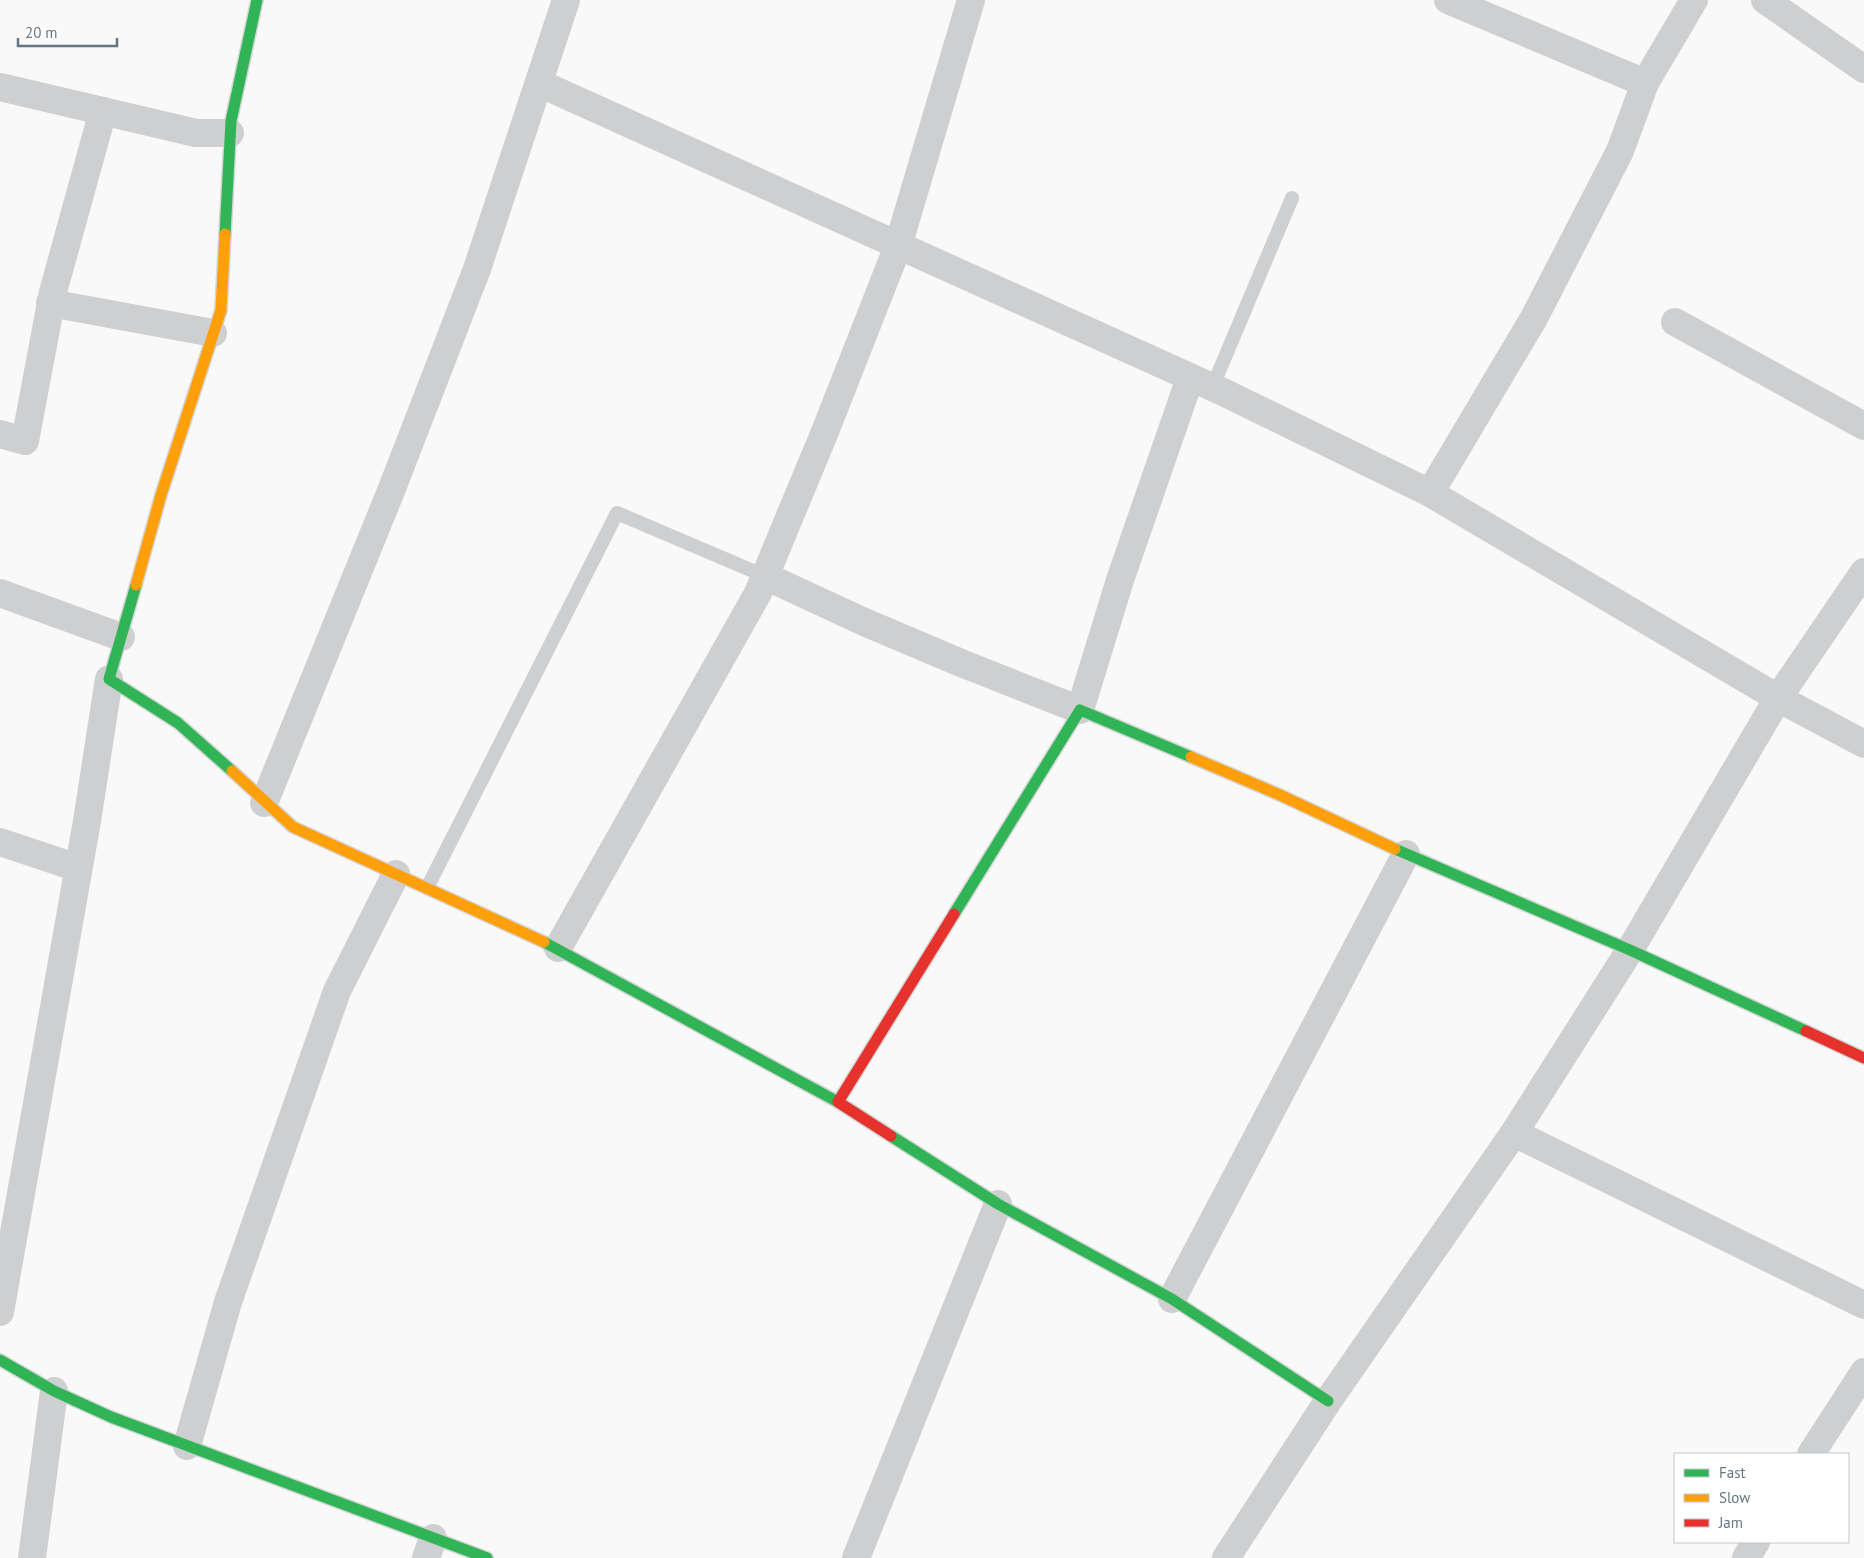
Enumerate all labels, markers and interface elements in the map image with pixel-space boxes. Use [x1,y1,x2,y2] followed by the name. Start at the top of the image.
[18,15,116,47] scale bar
[25,23,58,42] text: 20 m
[1674,1453,1849,1543] legend
[1719,1463,1746,1482] text: Fast
[1719,1488,1750,1507] text: Slow
[1718,1513,1743,1532] text: Jam

